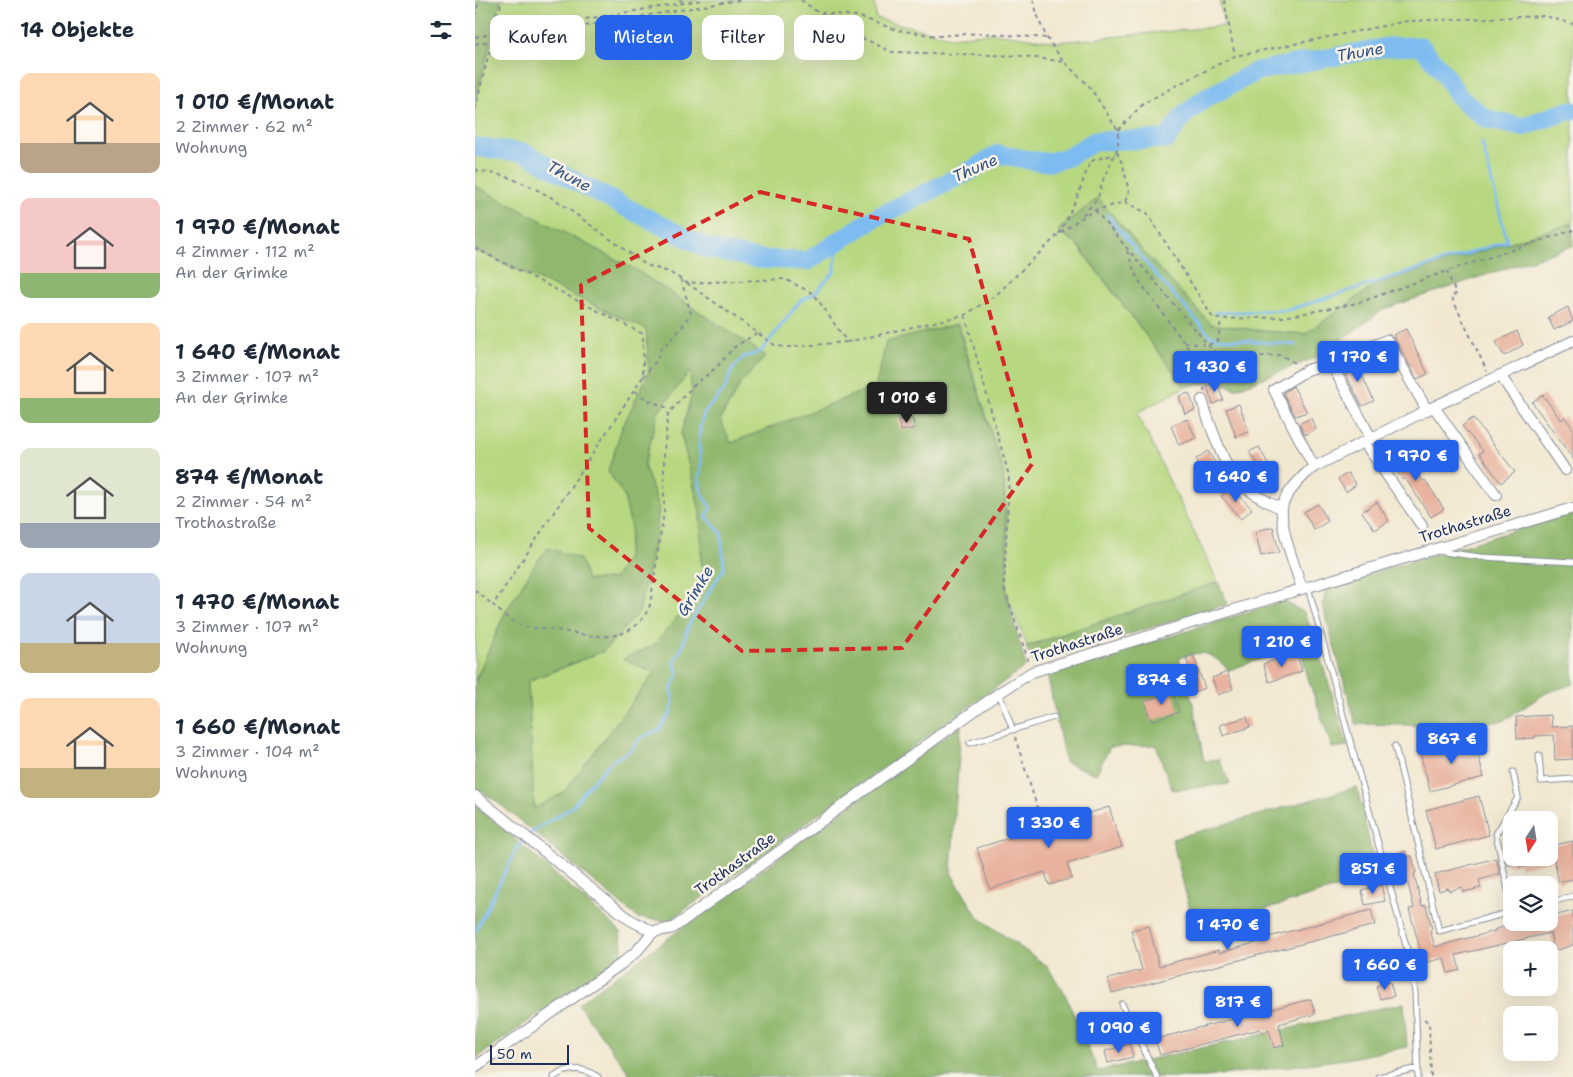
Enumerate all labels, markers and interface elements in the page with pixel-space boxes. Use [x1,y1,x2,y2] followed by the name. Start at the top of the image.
[490,15,585,60] chip: Kaufen
[595,15,692,60] chip: Mieten
[702,15,784,60] chip: Filter
[794,15,864,60] chip: Neu
[20,16,134,44] text: 14 Objekte
[427,16,455,44] icon: filters
[1335,38,1385,66] water label: Thune
[175,88,334,116] text: 1 010 €/Monat
[60,93,120,153] icon: home
[175,116,313,137] text: 2 Zimmer · 62 m²
[175,137,247,158] text: Wohnung
[949,149,1001,187] water label: Thune
[543,156,595,196] water label: Thune
[175,213,340,241] text: 1 970 €/Monat
[60,218,120,278] icon: home
[175,241,315,262] text: 4 Zimmer · 112 m²
[175,262,288,283] text: An der Grimke
[175,338,340,366] text: 1 640 €/Monat
[1312,340,1404,383] pin: 1 170 €
[60,343,120,403] icon: home
[1329,346,1387,367] text: 1 170 €
[1169,350,1261,393] pin: 1 430 €
[1184,356,1246,377] text: 1 430 €
[175,366,319,387] text: 3 Zimmer · 107 m²
[861,382,953,424] pin: 1 010 €
[175,387,288,408] text: An der Grimke
[878,387,936,408] text: 1 010 €
[1370,440,1462,482] pin: 1 970 €
[1385,445,1447,466] text: 1 970 €
[1190,460,1282,503] pin: 1 640 €
[175,463,323,491] text: 874 €/Monat
[1205,466,1268,487] text: 1 640 €
[60,468,120,528] icon: home
[175,491,312,512] text: 2 Zimmer · 54 m²
[1417,501,1513,547] street label: Trothastraße
[175,512,277,533] text: Trothastraße
[672,562,718,620] water label: Grimke
[175,588,339,616] text: 1 470 €/Monat
[60,593,120,653] icon: home
[175,616,319,637] text: 3 Zimmer · 107 m²
[1029,619,1125,667] street label: Trothastraße
[1236,626,1328,668] pin: 1 210 €
[1253,631,1311,652] text: 1 210 €
[175,637,247,658] text: Wohnung
[1127,664,1197,706] pin: 874 €
[1137,669,1187,690] text: 874 €
[175,713,340,741] text: 1 660 €/Monat
[60,718,120,778] icon: home
[1417,722,1487,765] pin: 867 €
[1427,728,1477,749] text: 867 €
[175,741,320,762] text: 3 Zimmer · 104 m²
[175,762,247,783] text: Wohnung
[1003,806,1095,849] pin: 1 330 €
[1503,811,1557,866] north arrow
[1503,811,1558,1061] map controls
[1018,812,1080,833] text: 1 330 €
[691,828,779,900] street label: Trothastraße
[1338,852,1408,895] pin: 851 €
[1351,858,1395,879] text: 851 €
[1503,876,1558,931] button: layers
[1182,908,1274,951] pin: 1 470 €
[1197,914,1259,935] text: 1 470 €
[1503,941,1558,996] button: +
[1339,948,1431,991] pin: 1 660 €
[1353,954,1417,975] text: 1 660 €
[1203,986,1273,1028] pin: 817 €
[1215,991,1261,1012] text: 817 €
[1503,1006,1558,1061] button: −
[1073,1012,1165,1054] pin: 1 090 €
[1088,1017,1150,1038] text: 1 090 €
[490,1042,569,1065] scale bar
[497,1045,532,1063] text: 50 m

